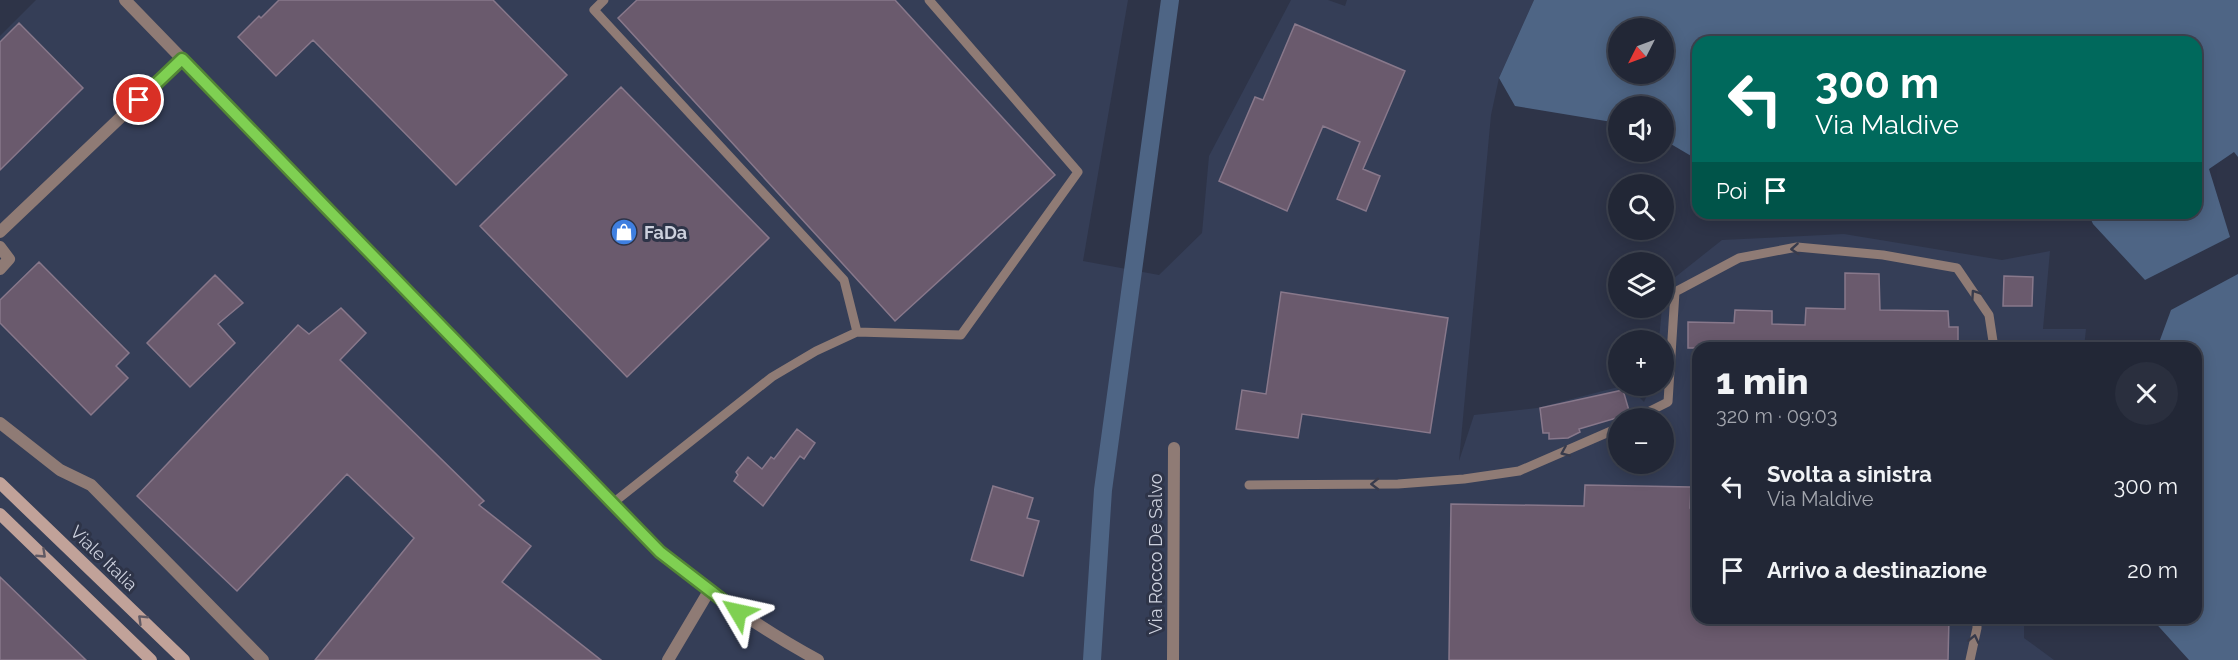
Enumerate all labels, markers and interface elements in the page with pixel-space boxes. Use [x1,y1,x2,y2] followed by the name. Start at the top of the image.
[1608,18,1674,84] north arrow
[1608,18,1674,474] map controls
[1815,59,1939,108] text: 300 m
[1716,60,1794,138] icon: left
[113,74,164,125] pin
[122,83,155,116] icon: arrive
[1608,96,1674,162] button: sound
[1815,109,1959,140] text: Via Maldive
[1608,174,1674,240] button: search
[1759,174,1792,207] icon: arrive
[1716,178,1747,204] text: Poi
[609,217,639,247] shop icon: FaDa
[644,222,687,243] place label: FaDa
[1790,242,1800,255] one-way arrow
[1608,252,1674,318] button: layers
[1971,290,1982,301] one-way arrow
[1608,330,1674,396] button: +
[1716,360,1808,402] text: 1 min
[2115,362,2178,425] button: close
[1716,404,1837,428] text: 320 m · 09:03
[1608,408,1674,474] button: −
[1561,445,1572,457] one-way arrow
[1767,461,1932,487] text: Svolta a sinistra
[1716,470,1749,503] icon: left
[1145,473,1166,634] street label: Via Rocco De Salvo
[2113,473,2178,499] text: 300 m
[1370,478,1379,490] one-way arrow
[1767,487,1874,511] text: Via Maldive
[66,521,142,595] street label: Viale Italia
[36,547,46,558] one-way arrow
[1716,554,1749,587] icon: arrive
[1767,557,1987,583] text: Arrivo a destinazione
[2127,557,2178,583] text: 20 m
[706,580,770,644] position arrow
[138,616,149,627] one-way arrow
[1967,634,1980,644] one-way arrow

